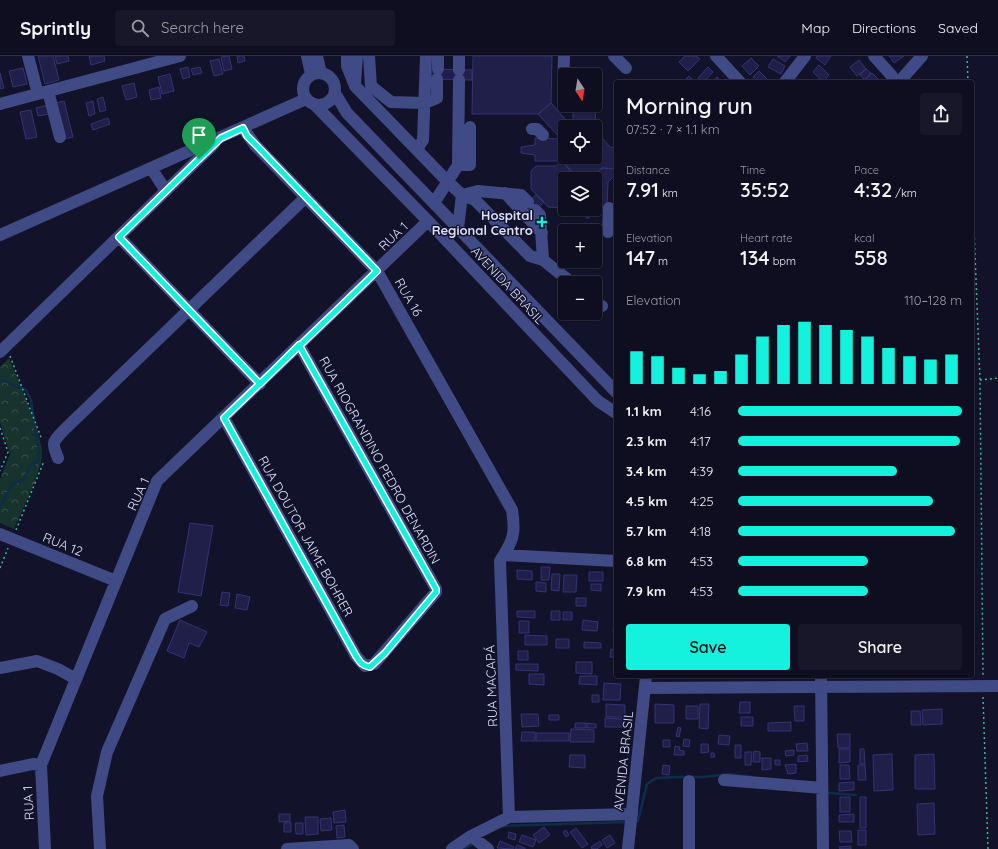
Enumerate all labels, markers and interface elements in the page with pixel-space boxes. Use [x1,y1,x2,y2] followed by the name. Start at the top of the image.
[115,10,395,46] search box
[20,16,91,40] text: Sprintly
[129,17,151,39] icon: search
[161,18,244,37] text: Search here
[801,19,830,37] text: Map
[852,19,916,37] text: Directions
[938,19,978,37] text: Saved
[558,68,602,112] north arrow
[558,68,602,320] map controls
[626,92,753,120] text: Morning run
[920,93,962,135] button: share
[182,118,216,159] pin
[558,120,602,164] button: locate
[626,121,720,137] text: 07:52 · 7 × 1.1 km
[188,124,210,146] icon: arrive
[626,163,670,177] text: Distance
[740,163,765,177] text: Time
[854,163,879,177] text: Pace
[558,172,602,216] button: layers
[626,177,659,202] text: 7.91
[740,177,789,202] text: 35:52
[854,177,892,202] text: 4:32
[659,186,678,200] text: km
[892,186,917,200] text: /km
[432,207,533,238] place label: Hospital Regional Centro
[536,216,548,228] marker: Hospital Regional Centro
[375,218,411,254] street label: RUA 1
[558,224,602,268] button: +
[626,231,672,245] text: Elevation
[740,231,792,245] text: Heart rate
[854,231,875,245] text: kcal
[468,243,548,327] street label: AVENIDA BRASIL
[626,245,655,270] text: 147
[740,245,770,270] text: 134
[854,245,888,270] text: 558
[655,254,668,268] text: m
[770,254,796,268] text: bpm
[392,275,426,319] street label: RUA 16
[558,276,602,320] button: −
[626,292,681,308] text: Elevation
[904,292,962,308] text: 110–128 m
[316,353,444,567] street label: RUA RIOGRANDINO PEDRO DENARDIN
[626,403,662,419] text: 1.1 km
[690,403,711,419] text: 4:16
[626,433,667,449] text: 2.3 km
[690,433,711,449] text: 4:17
[255,453,357,619] street label: RUA DOUTOR JAIME BOHRER
[626,463,667,479] text: 3.4 km
[690,463,713,479] text: 4:39
[123,475,153,513] street label: RUA 1
[626,493,667,509] text: 4.5 km
[690,493,714,509] text: 4:25
[626,523,666,539] text: 5.7 km
[690,523,711,539] text: 4:18
[41,529,85,559] street label: RUA 12
[626,553,667,569] text: 6.8 km
[690,553,713,569] text: 4:53
[626,583,666,599] text: 7.9 km
[690,583,713,599] text: 4:53
[626,624,790,670] button: Save
[798,624,962,670] button: Share
[482,644,500,727] street label: RUA MACAPÁ
[610,710,636,812] street label: AVENIDA BRASIL
[19,785,37,821] street label: RUA 1

